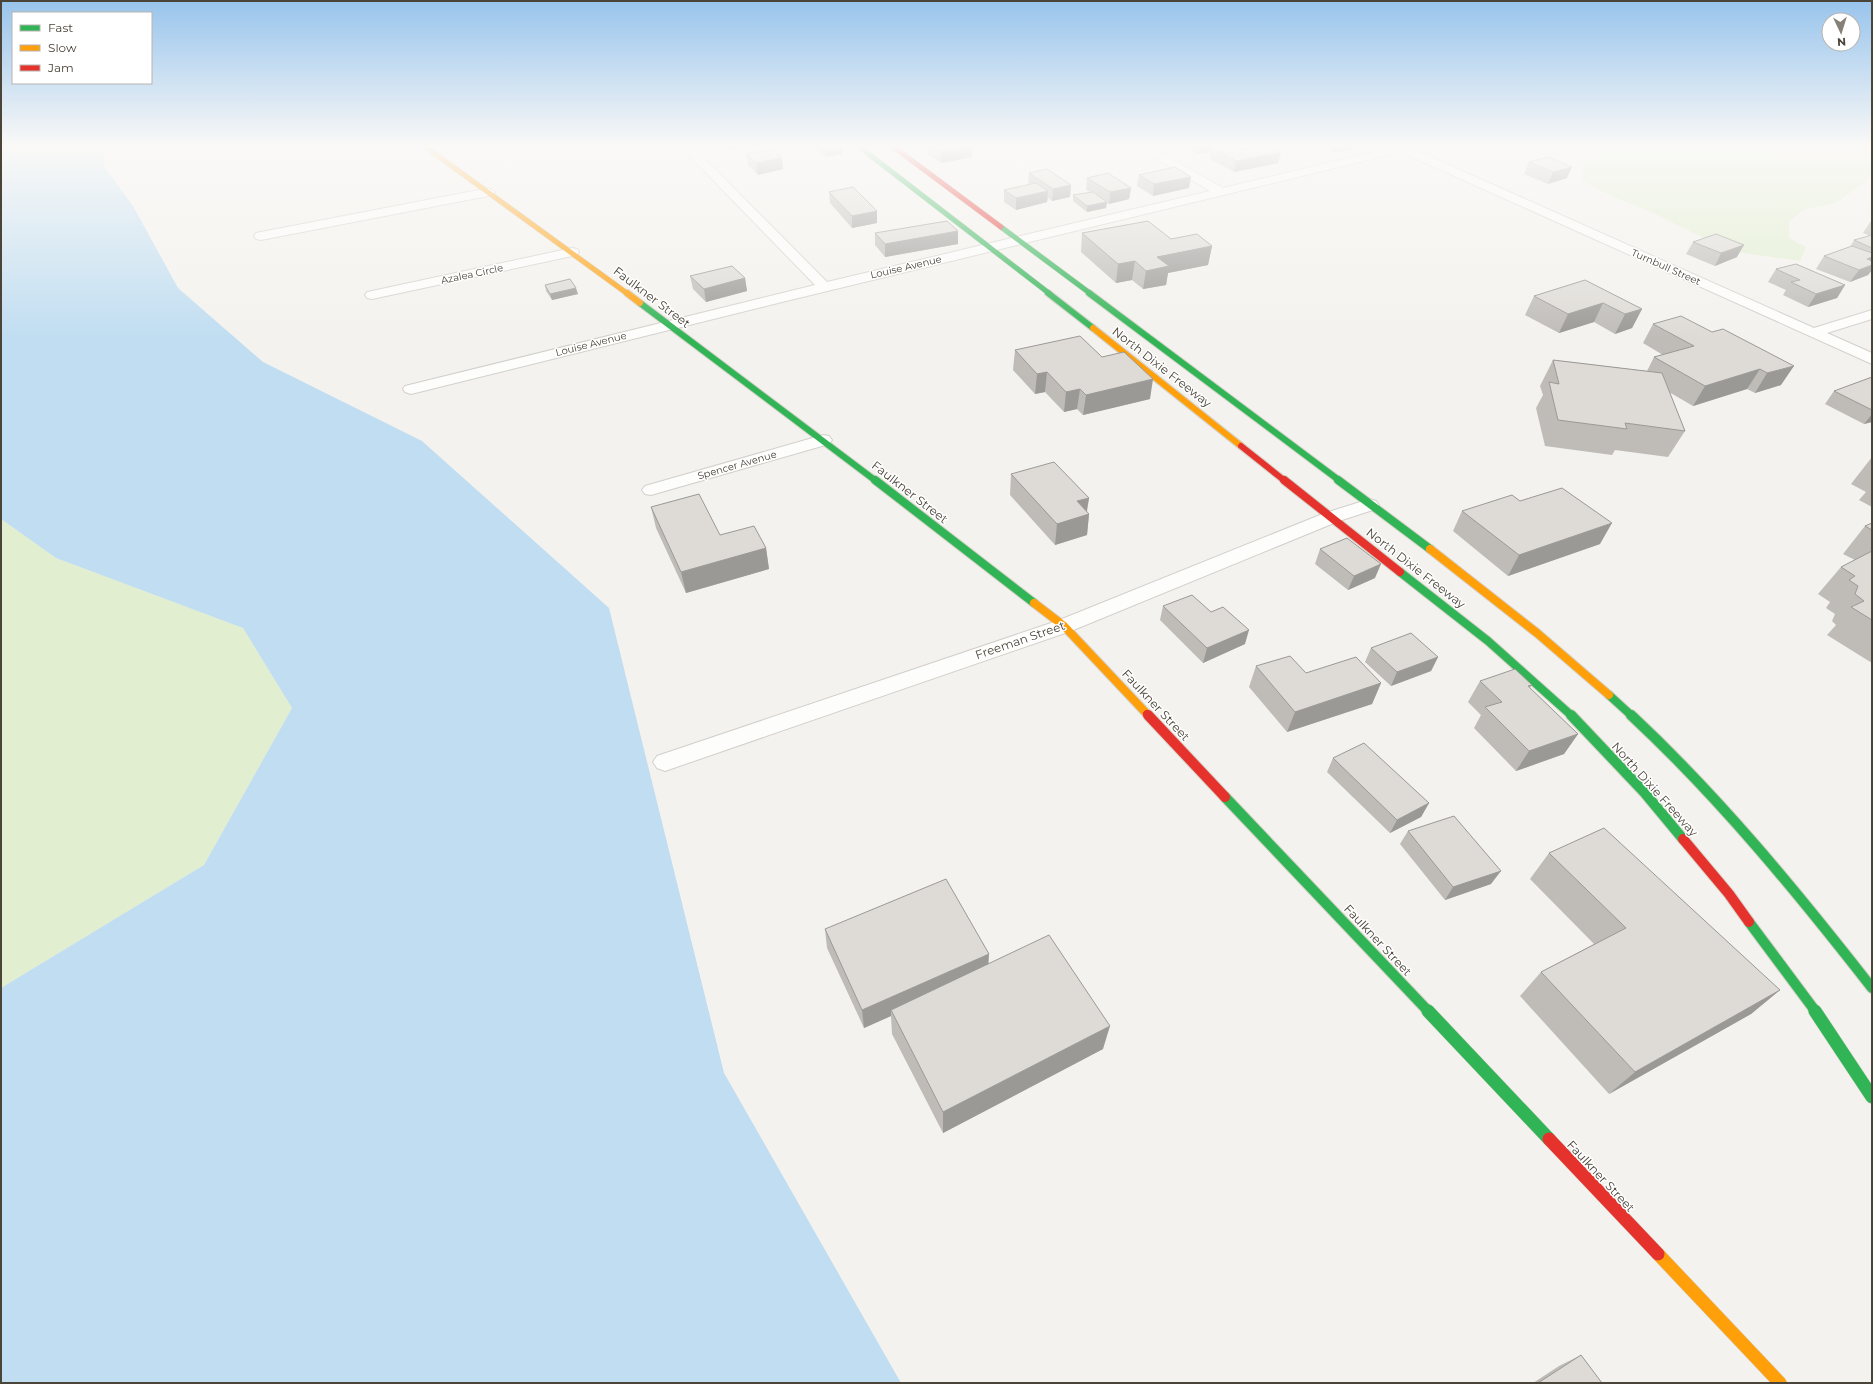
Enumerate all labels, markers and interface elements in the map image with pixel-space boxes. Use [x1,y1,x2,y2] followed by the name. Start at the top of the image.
[12,12,152,84] legend
[1821,12,1861,52] north arrow
[48,20,73,35] text: Fast
[1837,35,1847,49] text: N
[48,40,77,55] text: Slow
[47,60,74,75] text: Jam
[1629,246,1703,288] street label: Turnbull Street
[869,252,943,282] street label: Louise Avenue
[440,261,504,287] street label: Azalea Circle
[611,263,694,331] street label: Faulkner Street
[1109,324,1215,411] street label: North Dixie Freeway
[554,329,628,359] street label: Louise Avenue
[696,447,778,483] street label: Spencer Avenue
[869,458,951,526] street label: Faulkner Street
[1363,525,1469,612] street label: North Dixie Freeway
[973,618,1067,662] street label: Freeman Street
[1119,666,1193,744] street label: Faulkner Street
[1609,739,1702,840] street label: North Dixie Freeway
[1341,901,1415,979] street label: Faulkner Street
[1564,1137,1638,1215] street label: Faulkner Street

